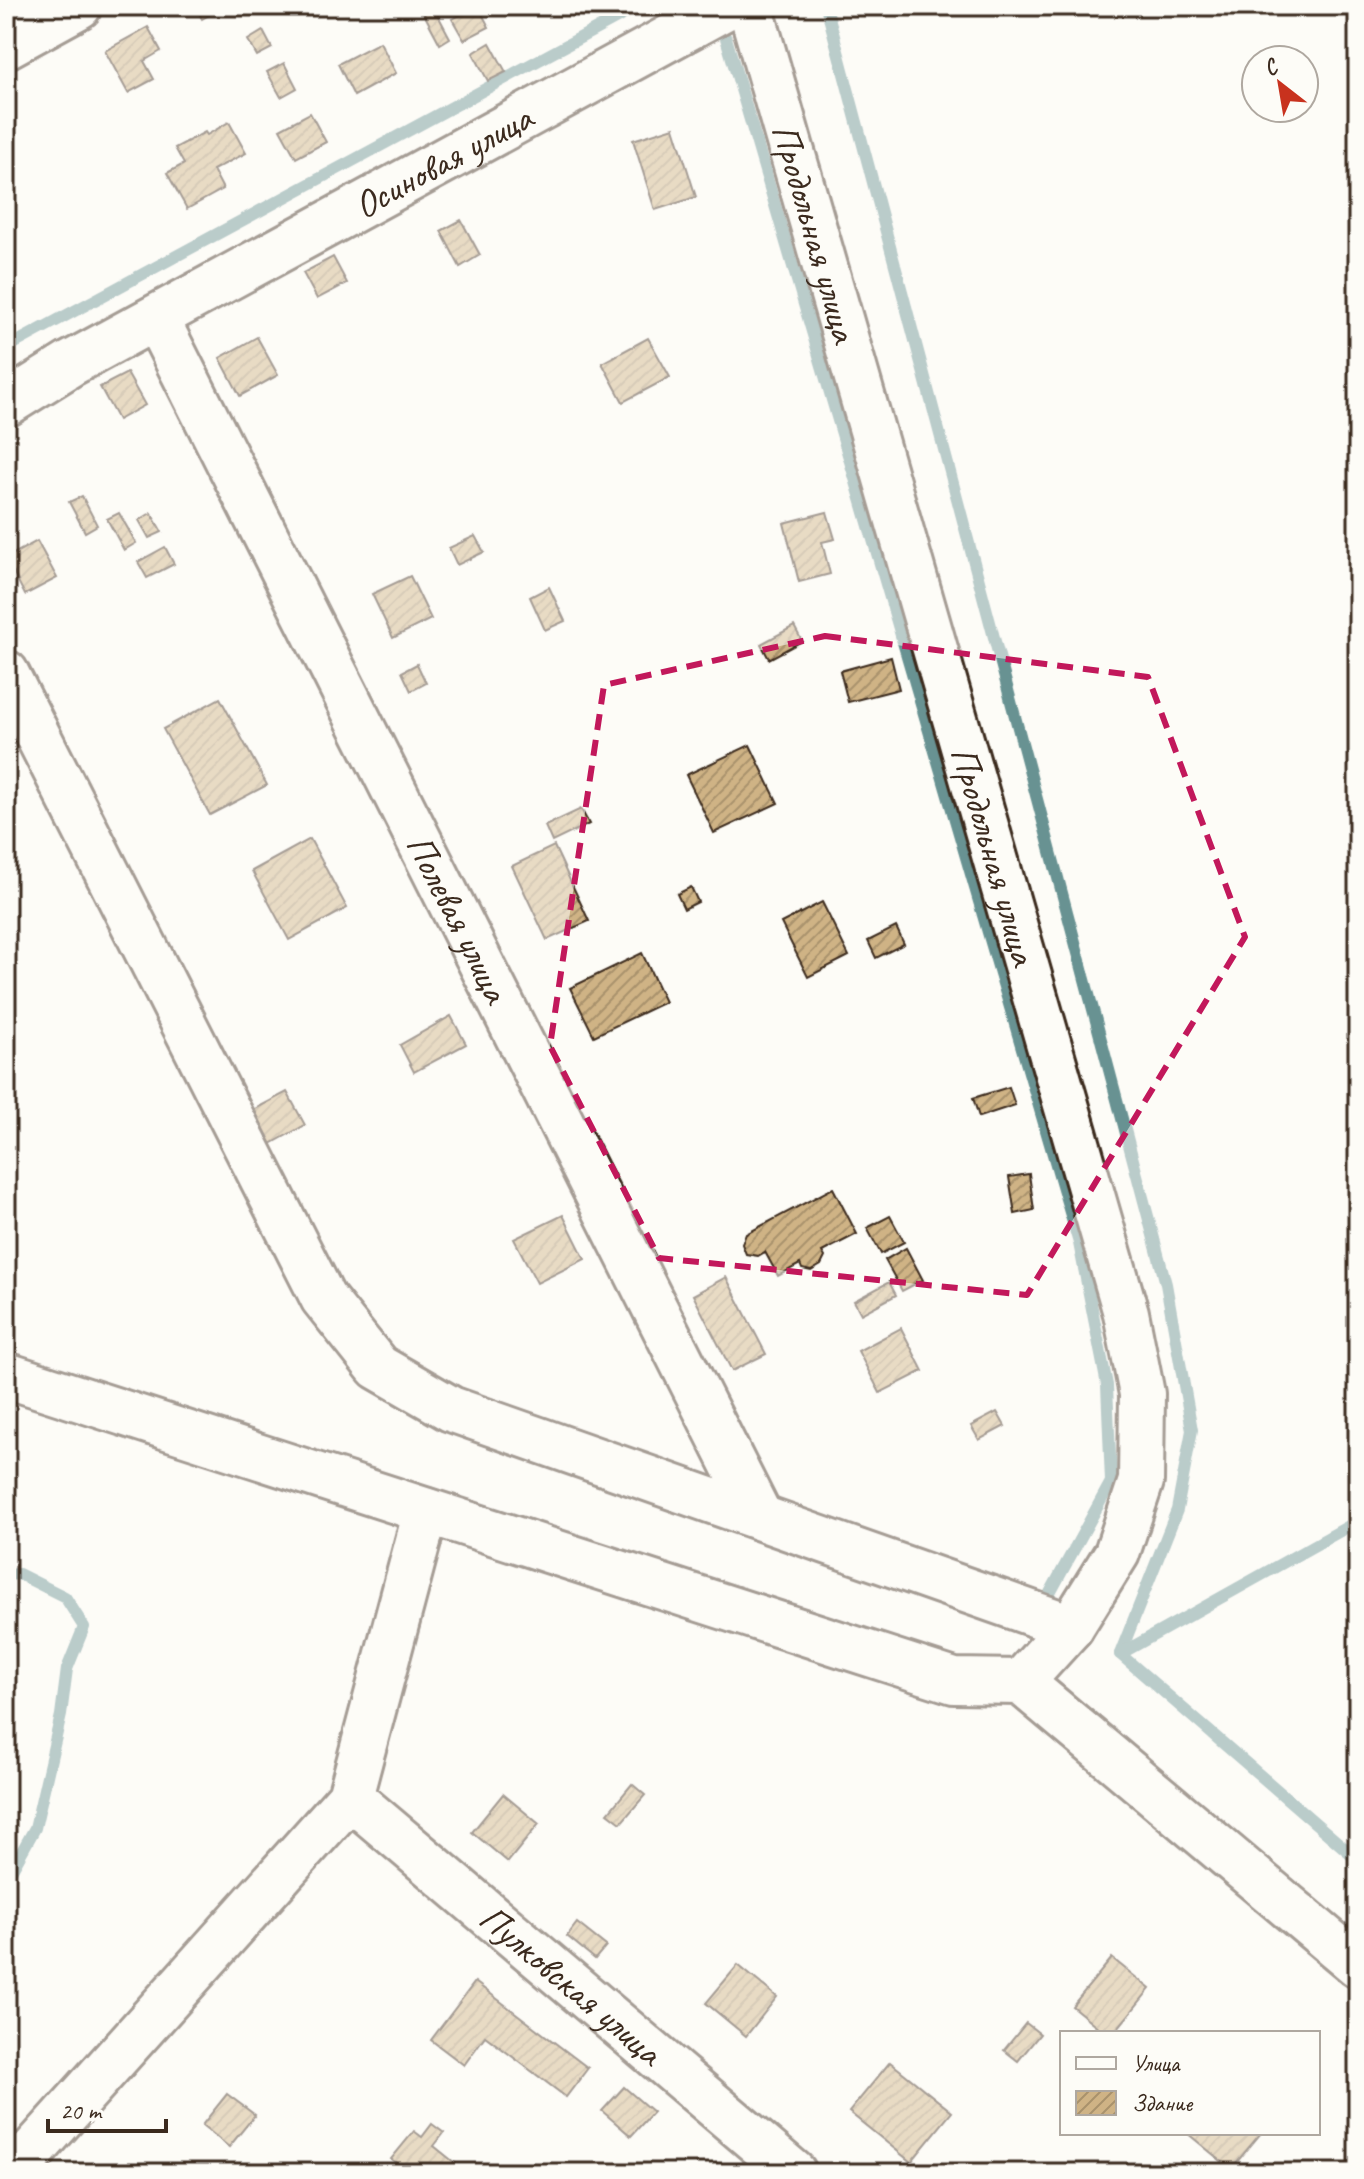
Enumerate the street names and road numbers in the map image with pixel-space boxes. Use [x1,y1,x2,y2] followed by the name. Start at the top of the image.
[346,93,543,229] street label: Осиновая улица
[761,118,869,350] street label: Продольная улица
[940,741,1048,973] street label: Продольная улица
[396,826,521,1012] street label: Полевая улица
[470,1894,674,2077] street label: Пулковская улица

